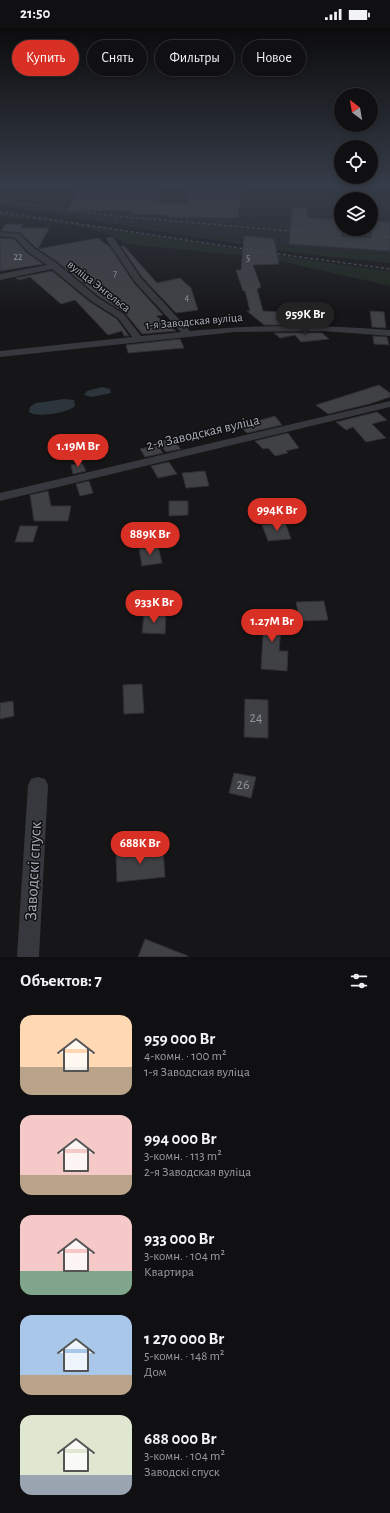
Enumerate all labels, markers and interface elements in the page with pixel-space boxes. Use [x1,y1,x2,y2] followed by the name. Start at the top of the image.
[20,6,50,21] text: 21:50
[12,40,79,76] chip: Купить
[87,40,147,76] chip: Снять
[155,40,234,76] chip: Фильтры
[242,40,306,76] chip: Новое
[334,88,378,132] north arrow
[334,88,378,236] map controls
[334,140,378,184] button: locate
[334,192,378,236] button: layers
[13,252,23,262] house number: 22
[246,253,250,263] house number: 5
[65,258,133,315] street label: вуліца Энгельса
[113,269,117,279] house number: 7
[185,293,190,303] house number: 4
[268,302,342,336] pin: 959K Br
[285,308,325,321] text: 959K Br
[145,311,244,332] street label: 1-я Заводская вуліца
[145,413,261,453] street label: 2-я Заводская вуліца
[37,434,119,468] pin: 1.19M Br
[57,440,99,453] text: 1.19M Br
[240,498,314,532] pin: 994K Br
[257,504,297,517] text: 994K Br
[113,522,187,556] pin: 889K Br
[130,528,170,541] text: 889K Br
[117,590,191,624] pin: 933K Br
[134,596,174,609] text: 933K Br
[231,609,313,643] pin: 1.27M Br
[250,615,294,628] text: 1.27M Br
[249,711,263,725] house number: 24
[237,778,249,792] house number: 26
[22,821,45,921] street label: Заводскі спуск
[103,831,177,865] pin: 688K Br
[120,837,160,850] text: 688K Br
[348,970,370,992] icon: filters
[20,972,102,989] text: Объектов: 7
[144,1030,215,1047] text: 959 000 Br
[52,1031,100,1079] icon: home
[144,1050,227,1063] text: 4-комн. · 100 m²
[144,1066,250,1079] text: 1-я Заводская вуліца
[144,1130,216,1147] text: 994 000 Br
[52,1131,100,1179] icon: home
[144,1150,222,1163] text: 3-комн. · 113 m²
[144,1166,251,1179] text: 2-я Заводская вуліца
[144,1230,214,1247] text: 933 000 Br
[52,1231,100,1279] icon: home
[144,1250,225,1263] text: 3-комн. · 104 m²
[144,1266,194,1279] text: Квартира
[144,1330,224,1347] text: 1 270 000 Br
[52,1331,100,1379] icon: home
[144,1350,224,1363] text: 5-комн. · 148 m²
[144,1366,167,1379] text: Дом
[144,1430,216,1447] text: 688 000 Br
[52,1431,100,1479] icon: home
[144,1450,225,1463] text: 3-комн. · 104 m²
[144,1466,220,1479] text: Заводскі спуск

